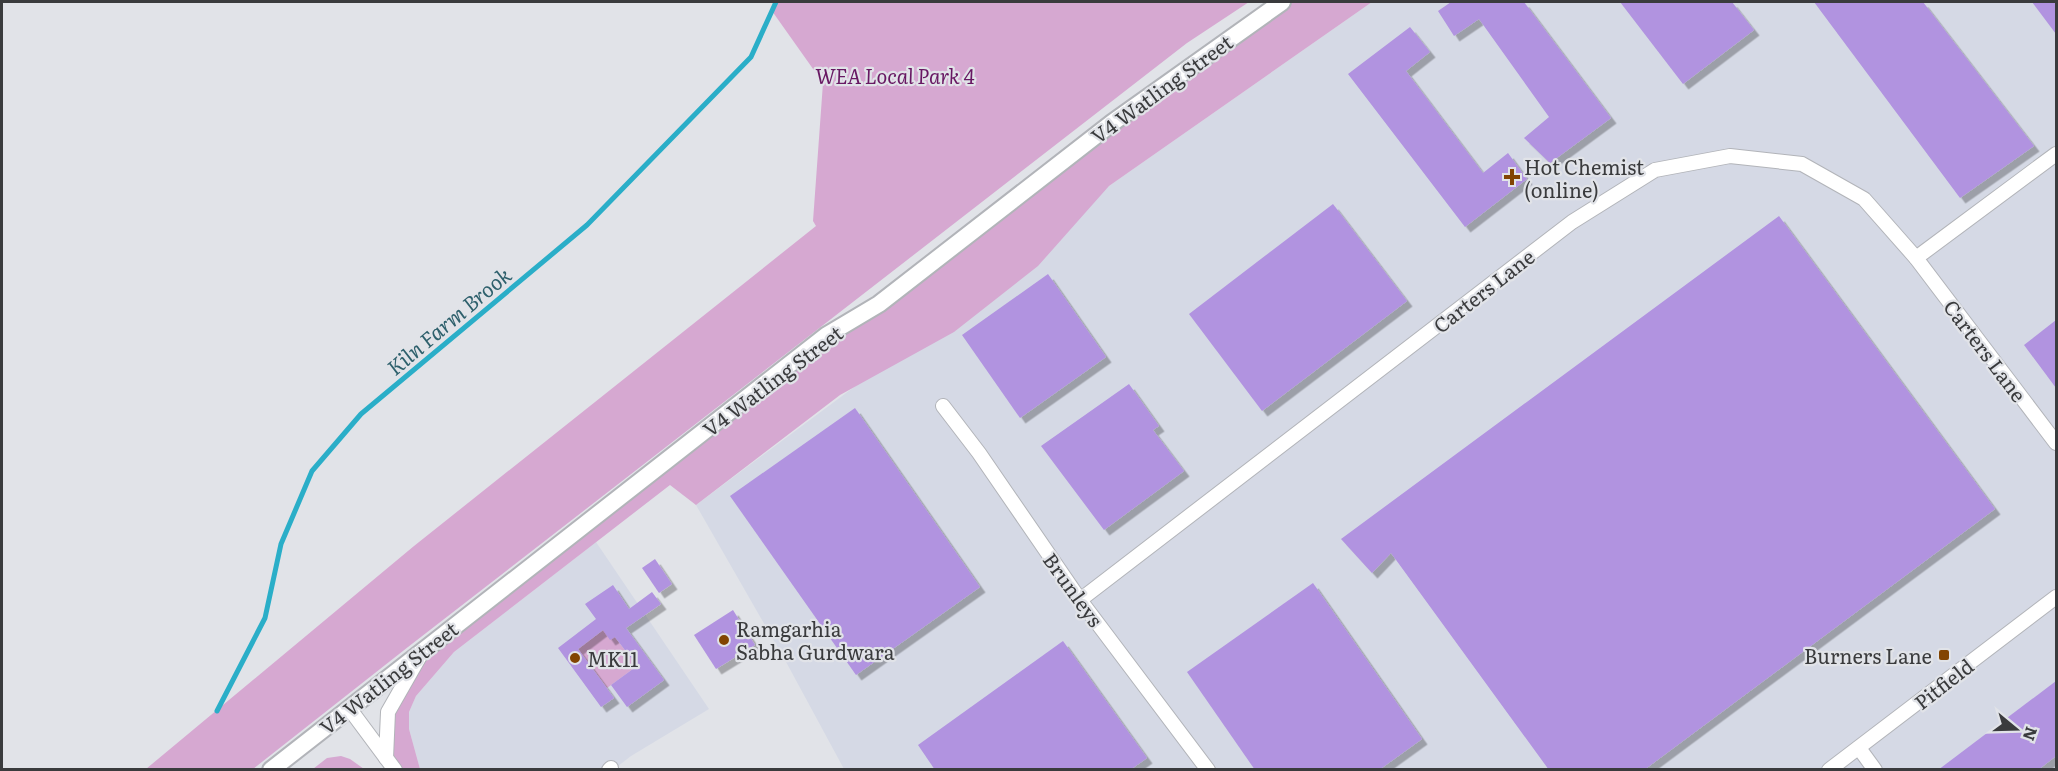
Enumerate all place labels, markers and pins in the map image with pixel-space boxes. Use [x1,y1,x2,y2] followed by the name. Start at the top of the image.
[1524,151,1644,204] place label: Hot Chemist (online)
[1505,170,1519,184] marker: Hot Chemist (online)
[736,613,895,666] place label: Ramgarhia Sabha Gurdwara
[717,633,731,647] marker: Ramgarhia Sabha Gurdwara
[1804,640,1932,670] place label: Burners Lane
[587,643,638,673] place label: MK11
[1937,648,1951,662] marker: Burners Lane
[568,651,582,665] marker: MK11

